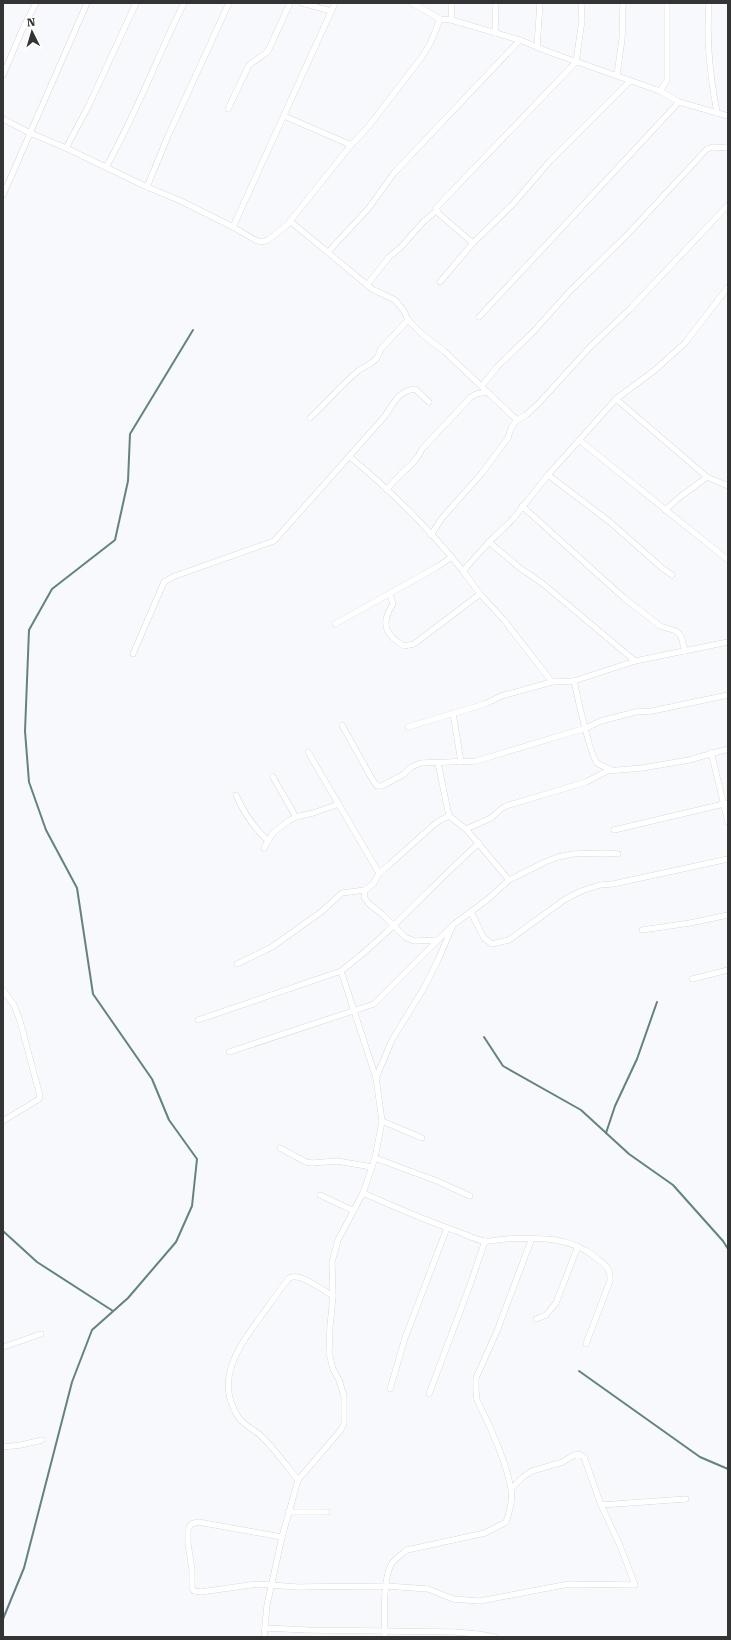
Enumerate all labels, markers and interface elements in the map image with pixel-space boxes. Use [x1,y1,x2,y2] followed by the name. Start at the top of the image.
[12,12,52,52] north arrow
[26,16,36,29] text: N

